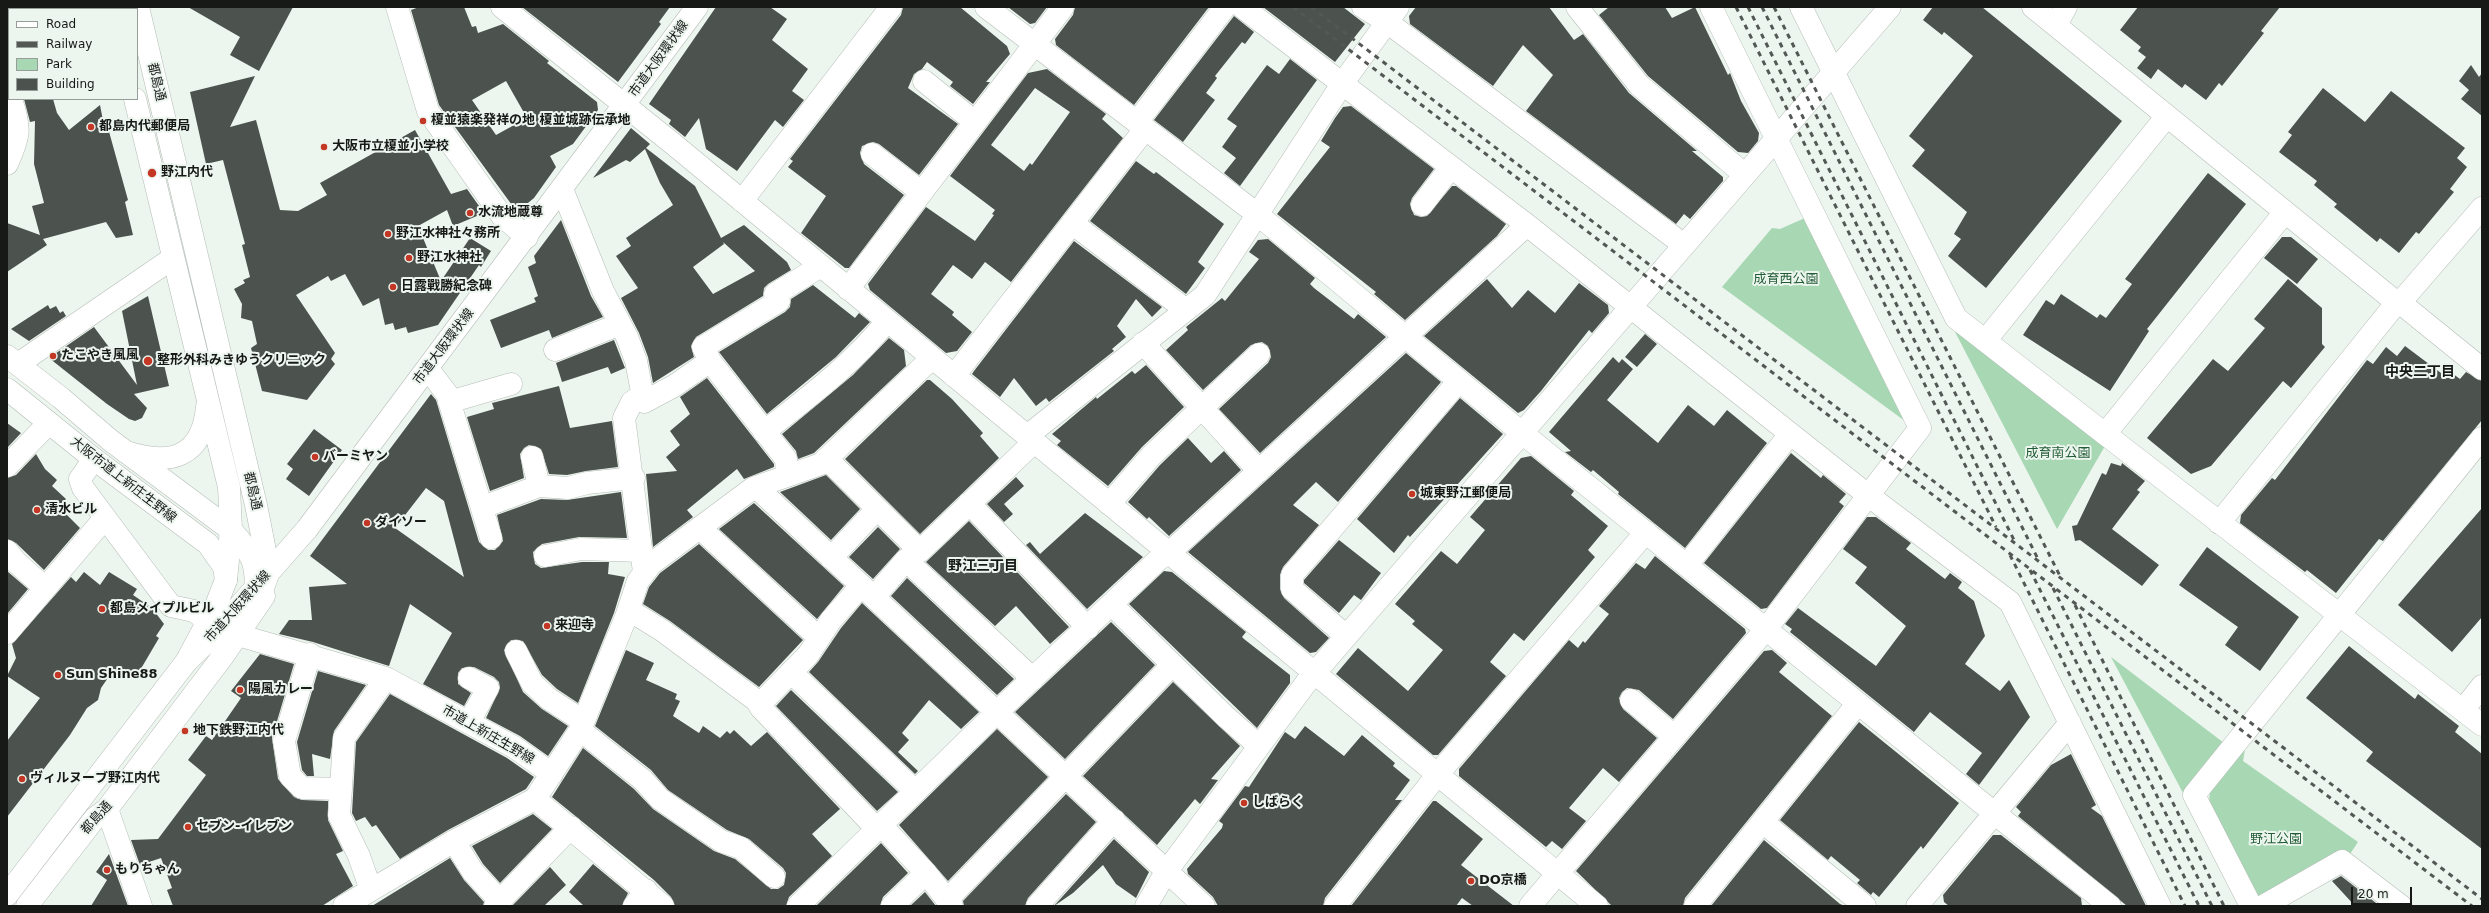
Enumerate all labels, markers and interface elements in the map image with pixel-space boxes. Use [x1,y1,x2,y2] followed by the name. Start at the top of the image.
[8,8,138,100] legend
[46,17,76,31] text: Road
[626,18,692,100] street label: 市道大阪環状線
[46,37,92,51] text: Railway
[46,57,72,71] text: Park
[144,61,168,103] street label: 都島通
[46,77,95,91] text: Building
[431,113,631,129] place label: 榎並猿楽発祥の地 榎並城跡伝承地
[418,116,428,126] marker: 榎並猿楽発祥の地 榎並城跡伝承地
[99,119,190,135] place label: 都島内代郵便局
[86,122,96,132] marker: 都島内代郵便局
[332,139,449,155] place label: 大阪市立榎並小学校
[319,142,329,152] marker: 大阪市立榎並小学校
[161,165,213,181] place label: 野江内代
[146,167,158,179] marker: 野江内代
[478,205,543,221] place label: 水流地蔵尊
[465,208,475,218] marker: 水流地蔵尊
[396,226,500,242] place label: 野江水神社々務所
[383,229,393,239] marker: 野江水神社々務所
[417,250,482,266] place label: 野江水神社
[404,253,414,263] marker: 野江水神社
[1754,272,1818,288] park label: 成育西公園
[401,279,492,295] place label: 日露戰勝紀念碑
[388,282,398,292] marker: 日露戰勝紀念碑
[410,306,478,388] street label: 市道大阪環状線
[61,348,139,364] place label: たこやき風風
[48,351,58,361] marker: たこやき風風
[157,353,326,369] place label: 整形外科みきゆうクリニック
[142,355,154,367] marker: 整形外科みきゆうクリニック
[2385,364,2455,380] district label: 中央二丁目
[67,434,179,526] street label: 大阪市道上新庄生野線
[2026,446,2090,462] park label: 成育南公園
[323,449,388,465] place label: バーミヤン
[310,452,320,462] marker: バーミヤン
[240,470,264,512] street label: 都島通
[1420,486,1511,502] place label: 城東野江郵便局
[1407,489,1417,499] marker: 城東野江郵便局
[45,502,97,518] place label: 清水ビル
[32,505,42,515] marker: 清水ビル
[375,515,427,531] place label: ダイソー
[362,518,372,528] marker: ダイソー
[948,558,1018,574] district label: 野江三丁目
[202,568,274,646] street label: 市道大阪環状線
[110,601,214,617] place label: 都島メイプルビル
[97,604,107,614] marker: 都島メイプルビル
[555,618,594,634] place label: 来迎寺
[542,621,552,631] marker: 来迎寺
[66,667,158,683] place label: Sun Shine88
[53,670,63,680] marker: Sun Shine88
[248,682,313,698] place label: 陽風カレー
[235,685,245,695] marker: 陽風カレー
[439,702,537,768] street label: 市道上新庄生野線
[193,723,284,739] place label: 地下鉄野江内代
[180,726,190,736] marker: 地下鉄野江内代
[30,771,160,787] place label: ヴィルヌーブ野江内代
[17,774,27,784] marker: ヴィルヌーブ野江内代
[1252,795,1304,811] place label: しばらく
[78,798,116,838] street label: 都島通
[1239,798,1249,808] marker: しばらく
[196,819,292,835] place label: セブン-イレブン
[183,822,193,832] marker: セブン-イレブン
[2250,832,2302,848] park label: 野江公園
[115,862,180,878] place label: もりちゃん
[102,865,112,875] marker: もりちゃん
[1479,873,1527,889] place label: DO京橋
[1466,876,1476,886] marker: DO京橋
[2353,879,2414,905] scale bar
[2358,887,2389,901] text: 20 m

